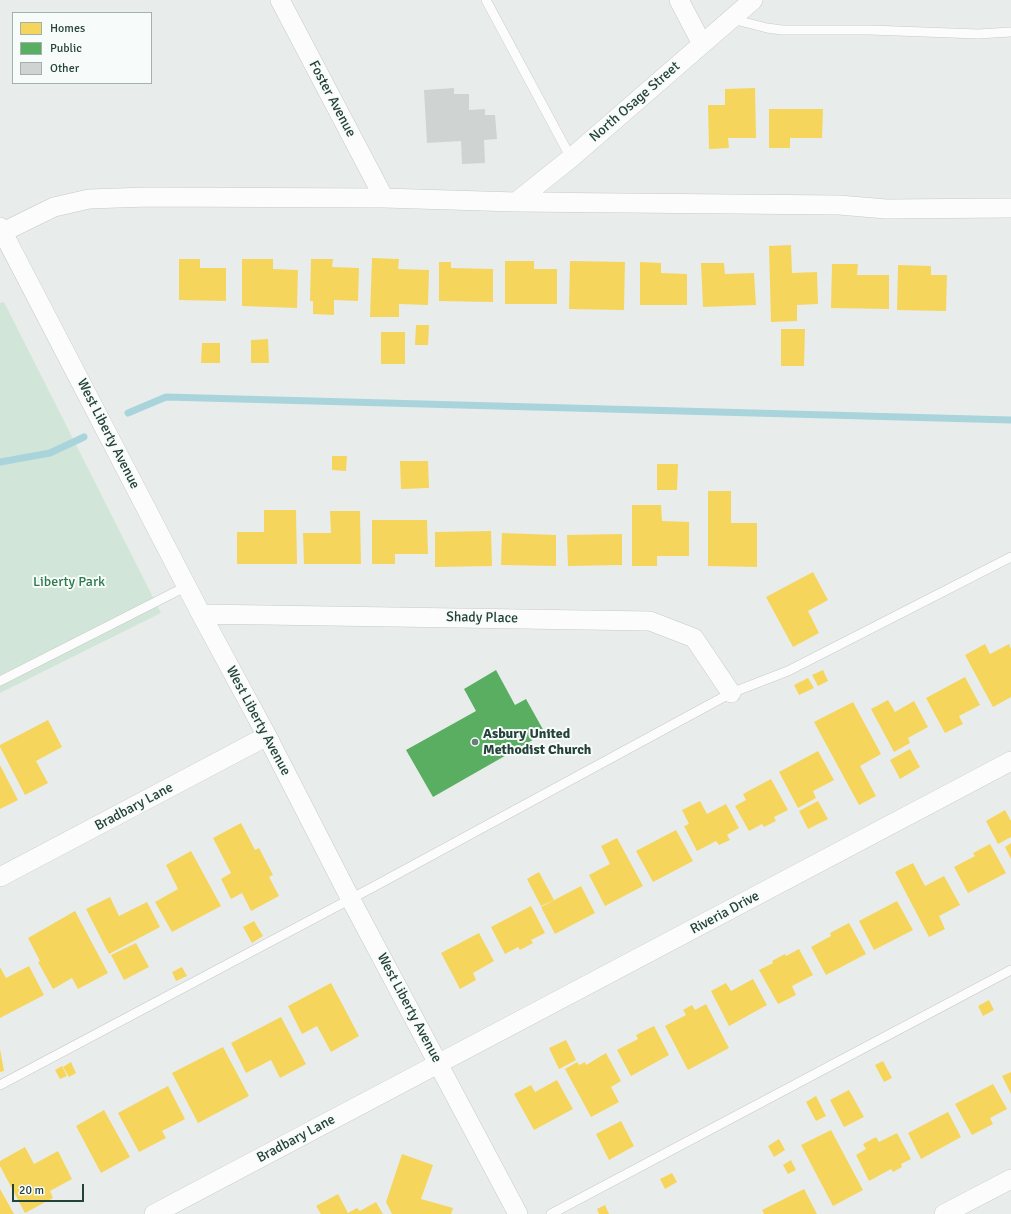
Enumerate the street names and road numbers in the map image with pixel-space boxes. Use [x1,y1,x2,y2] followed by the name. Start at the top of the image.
[305,58,359,140] street label: Foster Avenue
[586,58,684,146] street label: North Osage Street
[73,376,143,492] street label: West Liberty Avenue
[446,609,518,627] street label: Shady Place
[222,663,294,779] street label: West Liberty Avenue
[92,779,176,835] street label: Bradbary Lane
[688,888,762,938] street label: Riveria Drive
[373,950,445,1066] street label: West Liberty Avenue
[254,1111,338,1167] street label: Bradbary Lane

